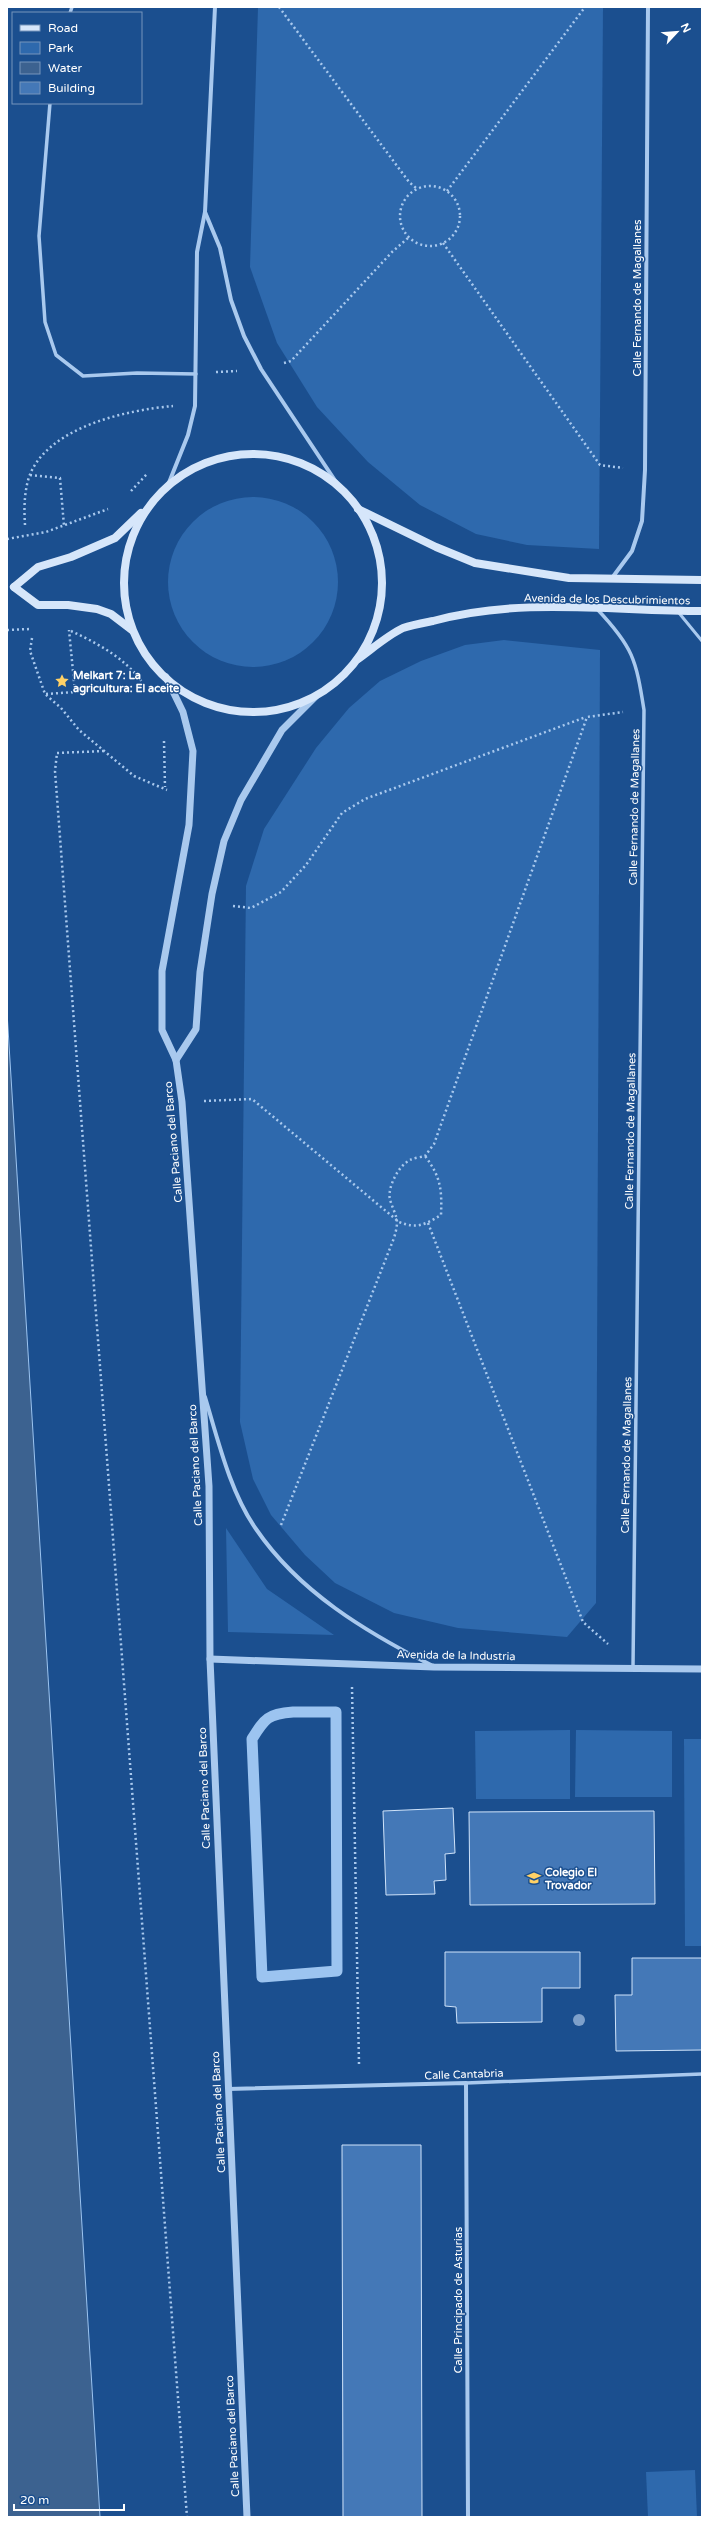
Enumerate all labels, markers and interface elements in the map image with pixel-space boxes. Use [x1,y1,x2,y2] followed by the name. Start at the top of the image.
[12,12,142,104] legend
[657,12,697,52] north arrow
[48,21,78,35] text: Road
[678,21,693,35] text: N
[48,41,74,55] text: Park
[48,61,83,75] text: Water
[48,81,95,95] text: Building
[631,220,644,376] street label: Calle Fernando de Magallanes
[524,592,690,607] street label: Avenida de los Descubrimientos
[73,669,180,696] place label: Melkart 7: La agricultura: El aceite
[54,673,70,689] place icon: Melkart 7: La agricultura: El aceite
[627,728,642,886] street label: Calle Fernando de Magallanes
[623,1052,638,1210] street label: Calle Fernando de Magallanes
[162,1080,185,1203] street label: Calle Paciano del Barco
[619,1376,634,1534] street label: Calle Fernando de Magallanes
[186,1403,205,1526] street label: Calle Paciano del Barco
[396,1648,516,1663] street label: Avenida de la Industria
[196,1727,213,1849] street label: Calle Paciano del Barco
[544,1866,597,1892] place label: Colegio El Trovador
[526,1870,542,1886] school or university icon: Colegio El Trovador
[209,2050,228,2173] street label: Calle Paciano del Barco
[424,2067,504,2082] street label: Calle Cantabria
[452,2227,465,2373] street label: Calle Principado de Asturias
[223,2374,242,2497] street label: Calle Paciano del Barco
[14,2486,124,2512] scale bar
[20,2493,49,2507] text: 20 m

